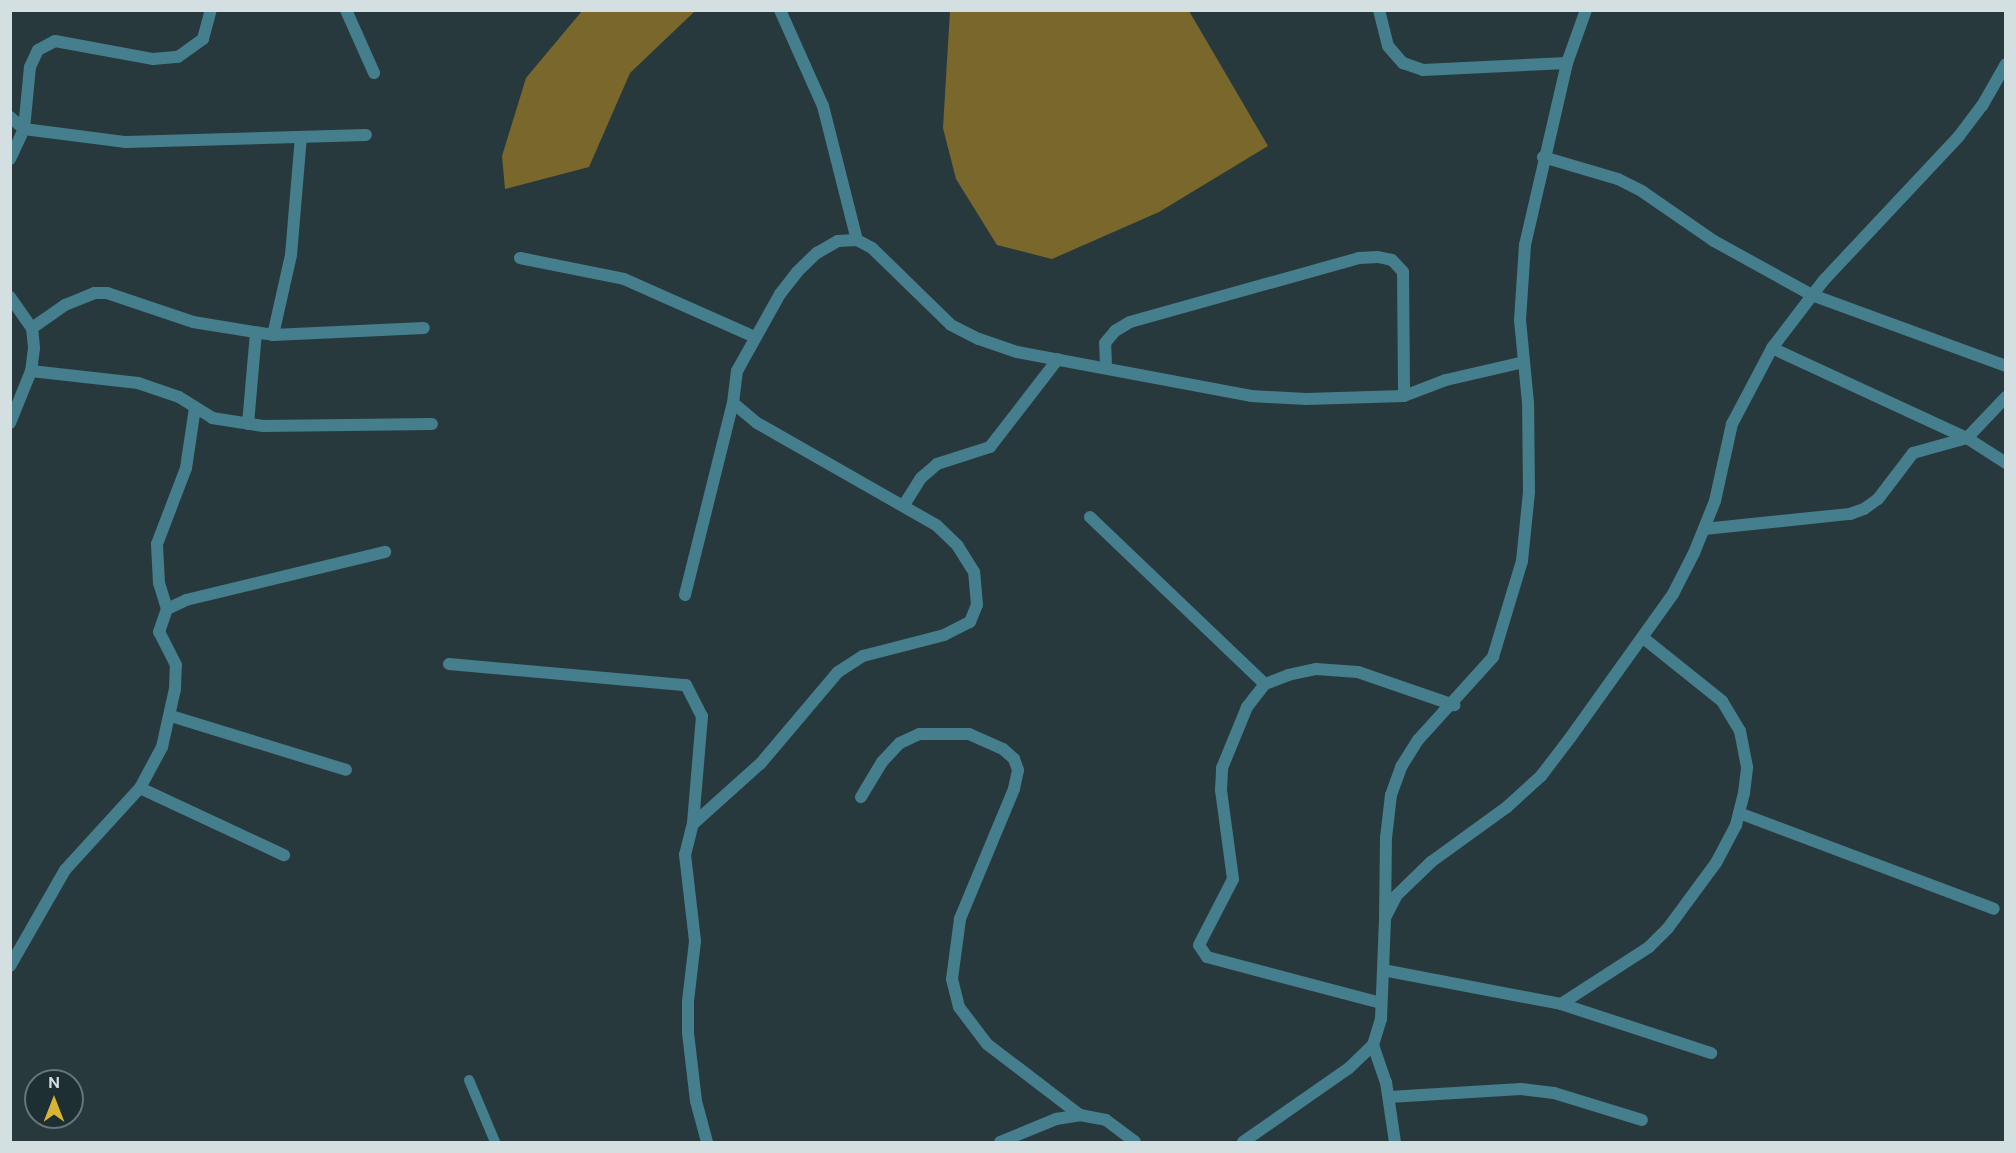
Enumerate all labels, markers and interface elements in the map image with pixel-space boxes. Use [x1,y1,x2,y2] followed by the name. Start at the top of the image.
[24,1069,84,1129] north arrow
[48,1072,60,1093] text: N

